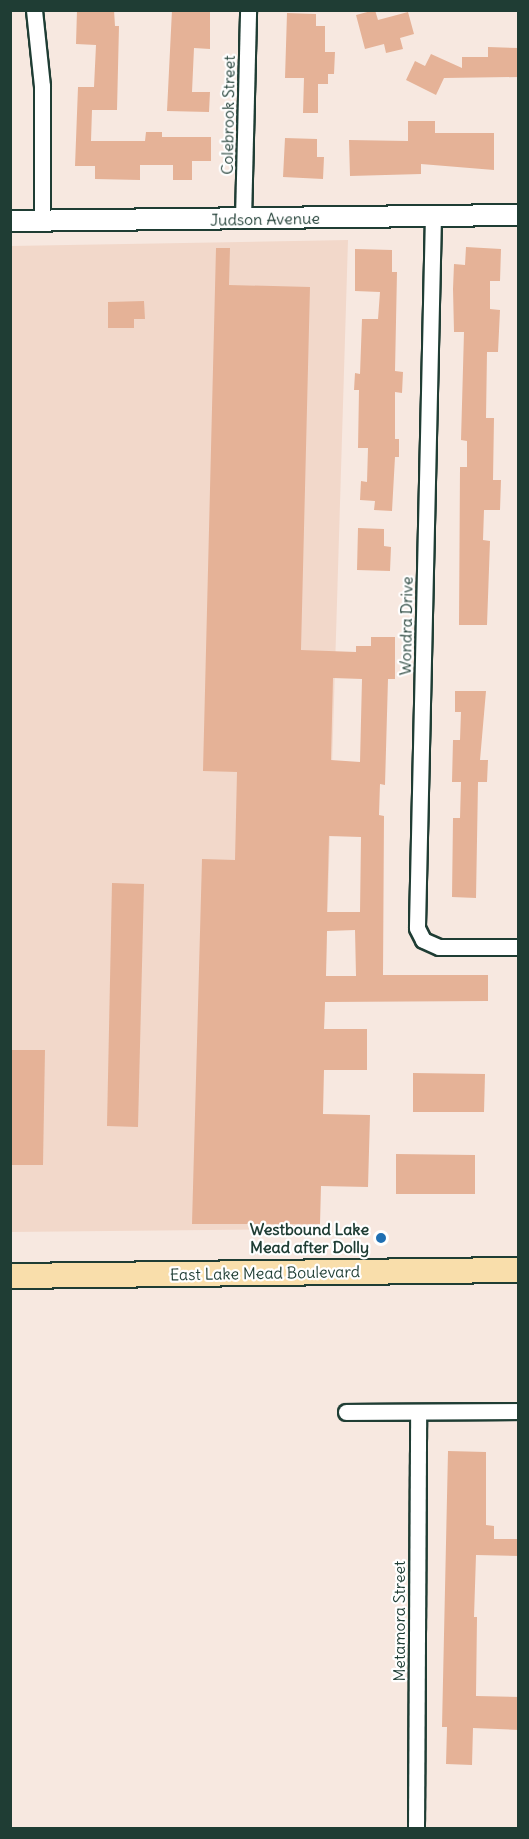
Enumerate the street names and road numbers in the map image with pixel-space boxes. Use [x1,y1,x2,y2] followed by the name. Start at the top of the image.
[217,55,239,175] street label: Colebrook Street
[210,208,320,230] street label: Judson Avenue
[396,576,416,676] street label: Wondra Drive
[170,1262,360,1284] street label: East Lake Mead Boulevard
[389,1560,409,1682] street label: Metamora Street

